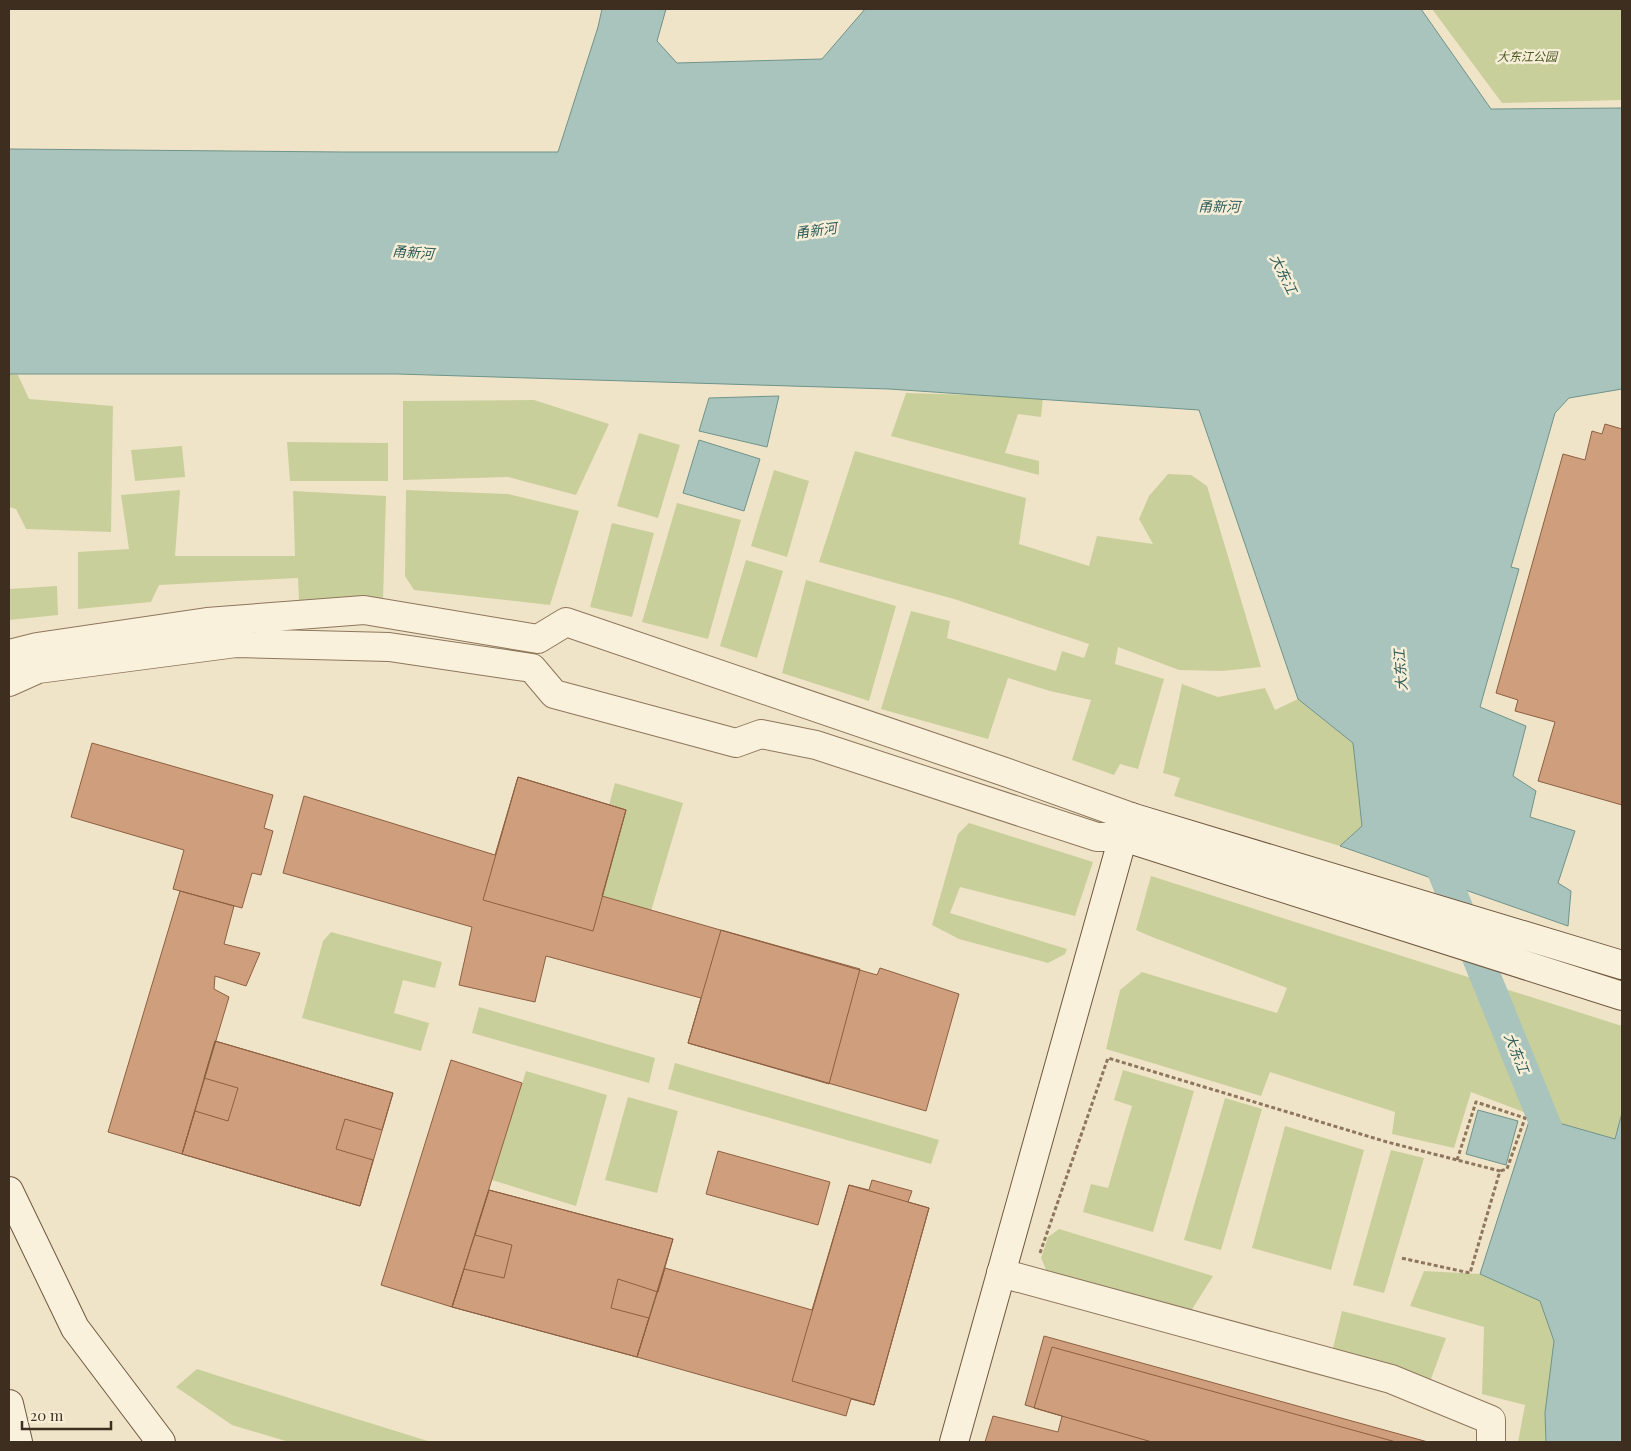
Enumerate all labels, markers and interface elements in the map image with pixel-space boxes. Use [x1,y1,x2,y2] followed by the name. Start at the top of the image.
[1497,48,1559,64] park label: 大东江公园
[1198,196,1243,216] water label: 甬新河
[794,218,841,242] water label: 甬新河
[391,241,438,263] water label: 甬新河
[1266,251,1303,299] water label: 大东江
[1389,646,1411,692] water label: 大东江
[1500,1030,1534,1078] water label: 大东江
[22,1398,111,1430] scale bar
[30,1405,64,1425] text: 20 m

